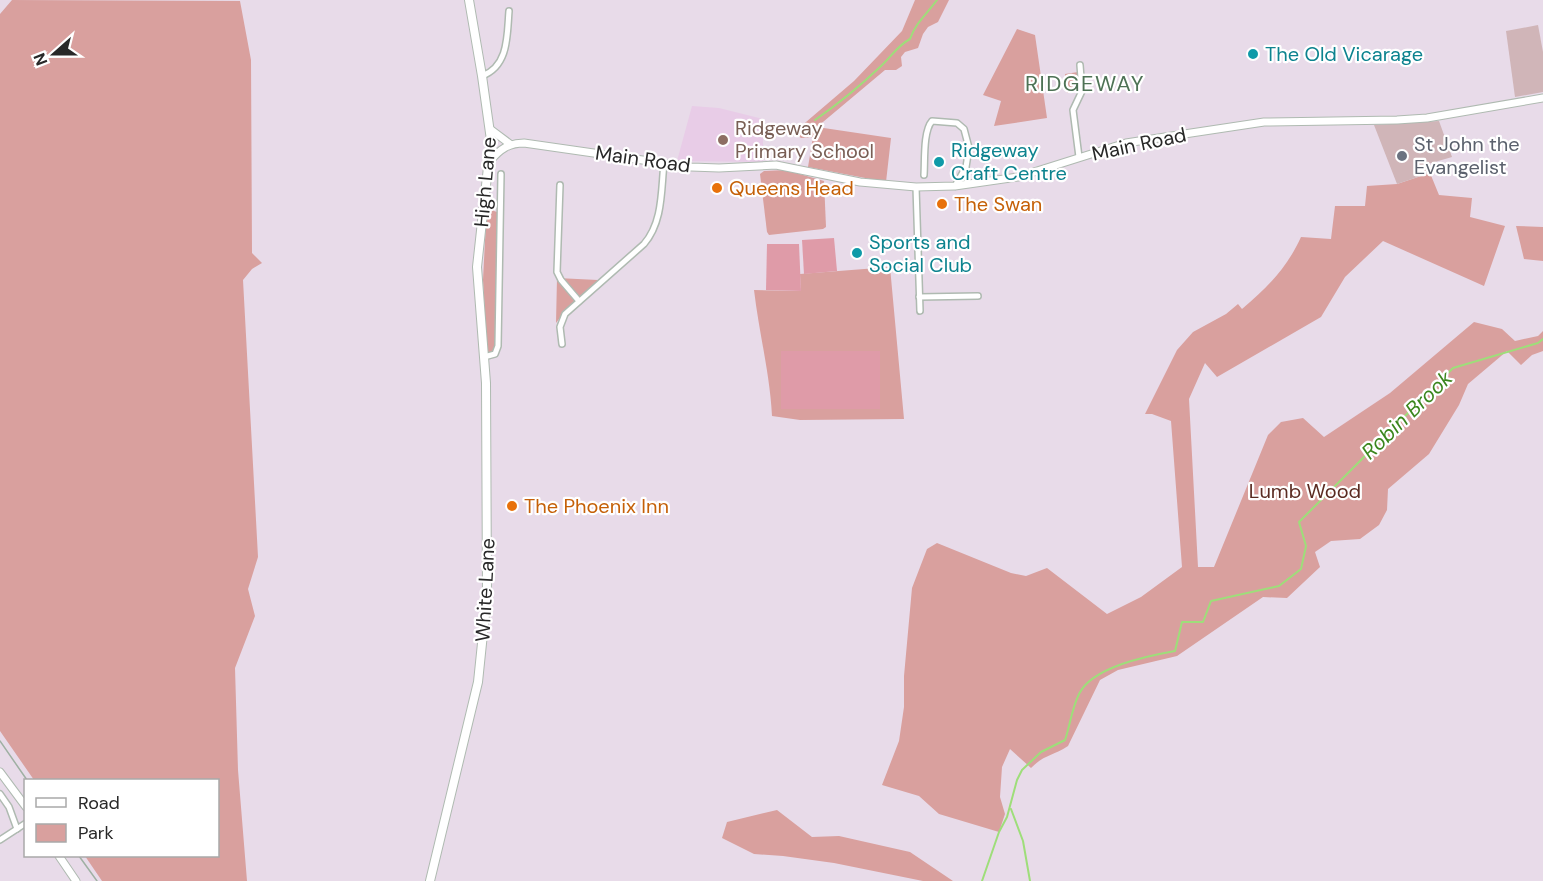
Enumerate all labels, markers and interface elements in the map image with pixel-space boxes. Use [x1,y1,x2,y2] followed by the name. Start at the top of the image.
[24,24,84,84] north arrow
[1265,41,1423,67] place label: The Old Vicarage
[1246,47,1260,61] marker: The Old Vicarage
[29,50,52,68] text: N
[1025,69,1145,98] district label: RIDGEWAY
[735,115,874,164] place label: Ridgeway Primary School
[1089,121,1189,167] street label: Main Road
[1414,131,1520,180] place label: St John the Evangelist
[716,133,730,147] marker: Ridgeway Primary School
[468,136,502,228] street label: High Lane
[951,137,1067,186] place label: Ridgeway Craft Centre
[594,139,692,179] street label: Main Road
[1395,149,1409,163] marker: St John the Evangelist
[932,155,946,169] marker: Ridgeway Craft Centre
[729,175,854,201] place label: Queens Head
[710,181,724,195] marker: Queens Head
[954,191,1042,217] place label: The Swan
[935,197,949,211] marker: The Swan
[869,229,972,278] place label: Sports and Social Club
[850,246,864,260] marker: Sports and Social Club
[1355,364,1459,466] water label: Robin Brook
[1249,478,1361,504] park label: Lumb Wood
[524,493,669,519] place label: The Phoenix Inn
[505,499,519,513] marker: The Phoenix Inn
[469,537,501,643] street label: White Lane
[24,779,219,857] legend
[78,791,120,815] text: Road
[78,821,114,845] text: Park

